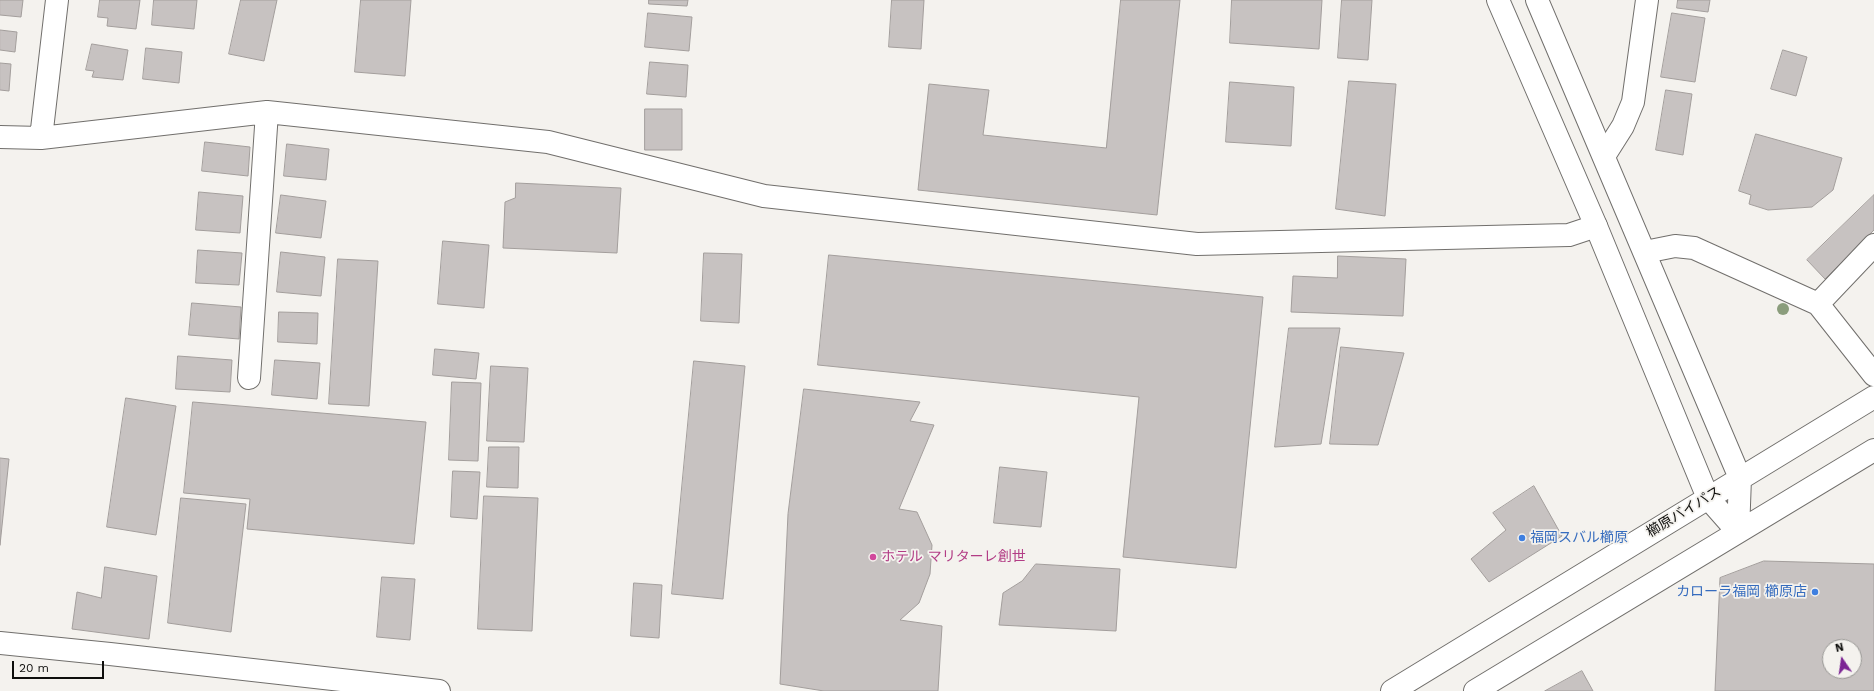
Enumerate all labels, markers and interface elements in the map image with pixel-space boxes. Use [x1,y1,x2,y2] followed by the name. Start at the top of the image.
[1644,483,1724,541] street label: 櫛原バイパス
[1530,530,1628,546] place label: 福岡スバル櫛原
[1517,533,1527,543] marker: 福岡スバル櫛原
[881,549,1026,565] place label: ホテル マリターレ創世
[868,552,878,562] marker: ホテル マリターレ創世
[1676,584,1807,600] place label: カローラ福岡 櫛原店
[1810,587,1820,597] marker: カローラ福岡 櫛原店
[1822,639,1862,679] north arrow
[1834,641,1845,655] text: N
[14,653,106,679] scale bar
[19,661,49,675] text: 20 m

